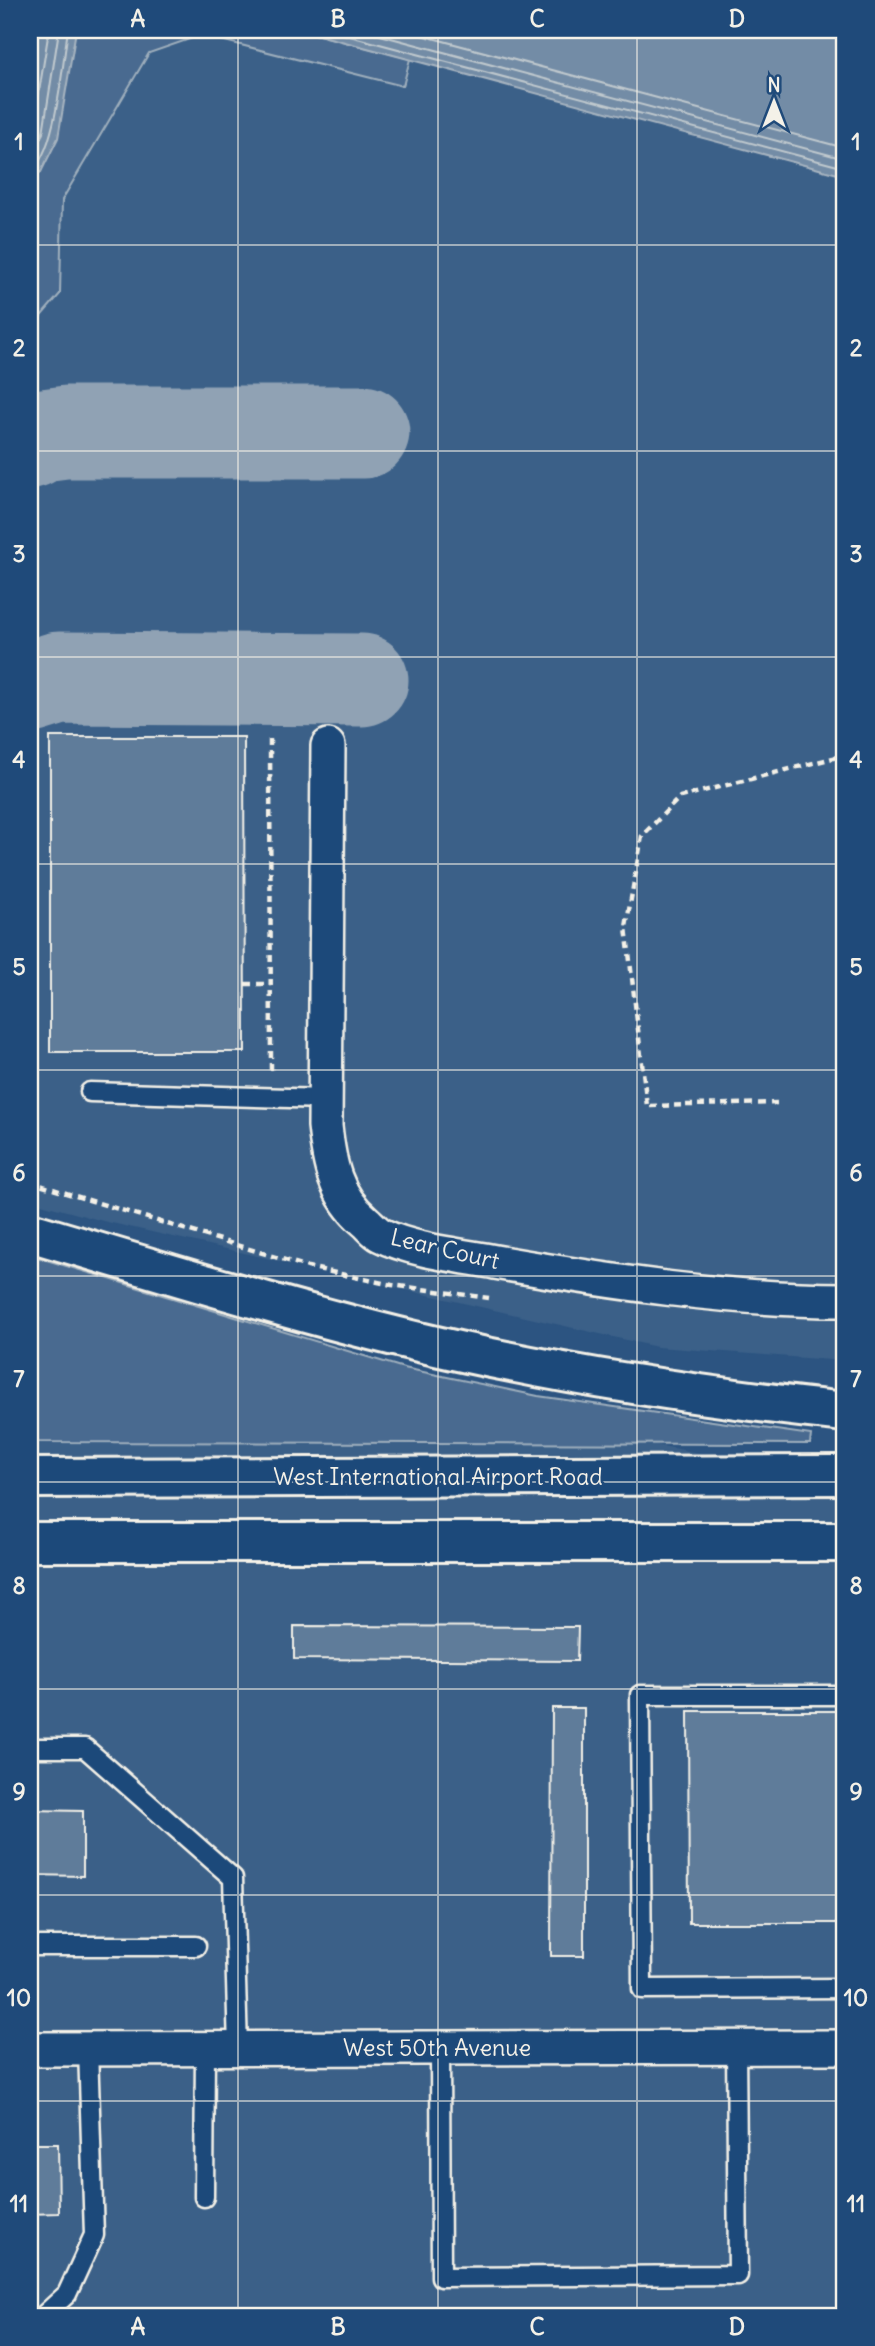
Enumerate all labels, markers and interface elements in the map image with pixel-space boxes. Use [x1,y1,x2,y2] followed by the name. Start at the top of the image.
[131,4,146,33] text: A
[330,4,346,33] text: B
[529,4,545,33] text: C
[729,4,745,33] text: D
[738,66,808,136] north arrow
[767,73,781,97] text: N
[14,127,24,156] text: 1
[851,127,861,156] text: 1
[13,333,26,362] text: 2
[850,333,863,362] text: 2
[12,539,26,568] text: 3
[849,539,863,568] text: 3
[12,745,26,774] text: 4
[849,745,863,774] text: 4
[12,952,26,981] text: 5
[849,952,863,981] text: 5
[12,1158,26,1187] text: 6
[849,1158,863,1187] text: 6
[388,1222,502,1275] street label: Lear Court
[13,1364,25,1393] text: 7
[850,1364,862,1393] text: 7
[273,1462,603,1491] street label: West International Airport Road
[12,1571,26,1600] text: 8
[849,1571,863,1600] text: 8
[12,1777,26,1806] text: 9
[849,1777,863,1806] text: 9
[7,1983,31,2012] text: 10
[844,1983,868,2012] text: 10
[343,2033,531,2062] street label: West 50th Avenue
[10,2189,28,2218] text: 11
[847,2189,865,2218] text: 11
[131,2312,146,2341] text: A
[330,2312,346,2341] text: B
[529,2312,545,2341] text: C
[729,2312,745,2341] text: D

